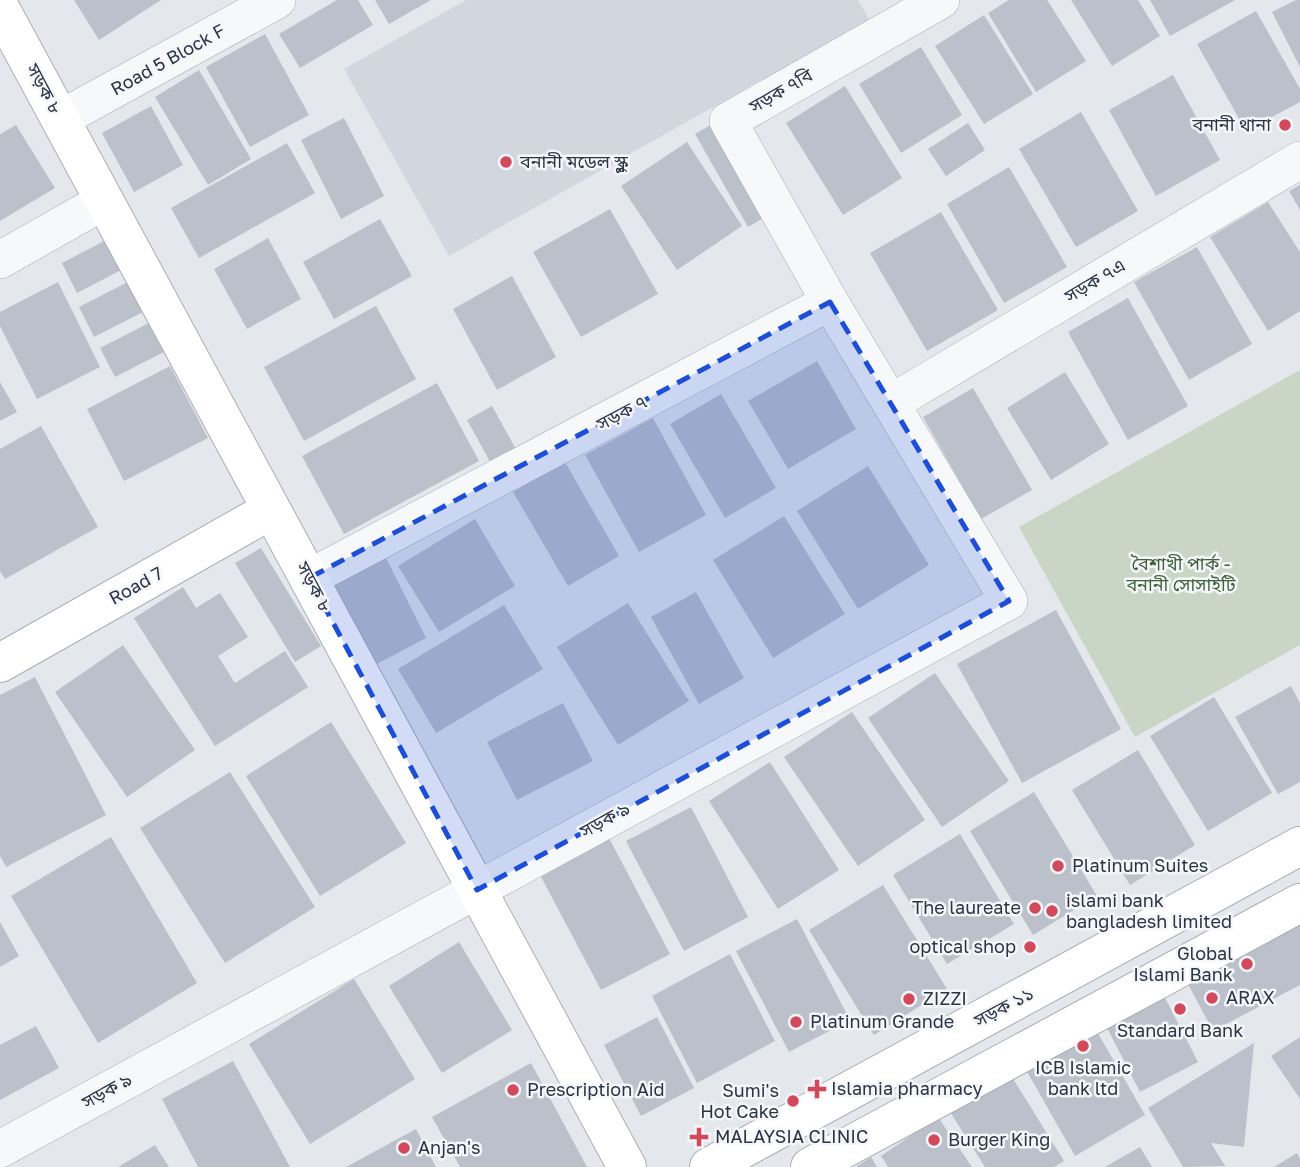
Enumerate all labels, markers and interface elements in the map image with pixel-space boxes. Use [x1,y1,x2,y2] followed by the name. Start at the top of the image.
[107,19,228,100] street label: Road 5 Block F
[22,59,67,118] street label: সড়ক ৮
[744,63,816,117] street label: সড়ক ৭বি
[1192,113,1271,135] place label: বনানী থানা
[1277,117,1293,133] marker: বনানী থানা
[519,150,628,174] place label: বনানী মডেল স্কুল
[498,154,514,170] marker: বনানী মডেল স্কুল
[1059,253,1129,307] street label: সড়ক ৭এ
[592,390,650,435] street label: সড়ক ৭
[1125,552,1237,595] park label: বৈশাখী পার্ক - বনানী সোসাইটি
[292,557,337,616] street label: সড়ক ৮
[105,561,166,609] street label: Road 7
[575,796,633,842] street label: সড়ক ৯
[1072,854,1208,876] place label: Platinum Suites
[1050,858,1066,874] marker: Platinum Suites
[1066,889,1232,932] place label: islami bank bangladesh limited
[912,896,1021,918] place label: The laureate
[1027,900,1043,916] marker: The laureate
[1044,903,1060,919] marker: islami bank bangladesh limited
[909,935,1016,957] place label: optical shop
[1022,939,1038,955] marker: optical shop
[1133,942,1233,985] place label: Global Islami Bank
[1239,956,1255,972] marker: Global Islami Bank
[969,981,1037,1031] street label: সড়ক ১১
[1226,986,1275,1008] place label: ARAX
[923,987,967,1009] place label: ZIZZI
[1204,990,1220,1006] marker: ARAX
[901,991,917,1007] marker: ZIZZI
[1172,1001,1188,1017] marker: Standard Bank
[810,1010,954,1032] place label: Platinum Grande
[788,1014,804,1030] marker: Platinum Grande
[1117,1019,1243,1041] place label: Standard Bank
[1075,1038,1091,1054] marker: ICB Islamic bank ltd
[1035,1056,1131,1099] place label: ICB Islamic bank ltd
[77,1067,135,1113] street label: সড়ক ৯
[831,1077,983,1099] place label: Islamia pharmacy
[527,1078,665,1100] place label: Prescription Aid
[700,1079,779,1122] place label: Sumi's Hot Cake
[809,1081,825,1097] marker: Islamia pharmacy
[505,1082,521,1098] marker: Prescription Aid
[785,1093,801,1109] marker: Sumi's Hot Cake
[715,1125,868,1147] place label: MALAYSIA CLINIC
[689,1127,709,1147] marker: MALAYSIA CLINIC
[948,1128,1050,1150] place label: Burger King
[926,1132,942,1148] marker: Burger King
[418,1136,481,1158] place label: Anjan's
[396,1140,412,1156] marker: Anjan's

